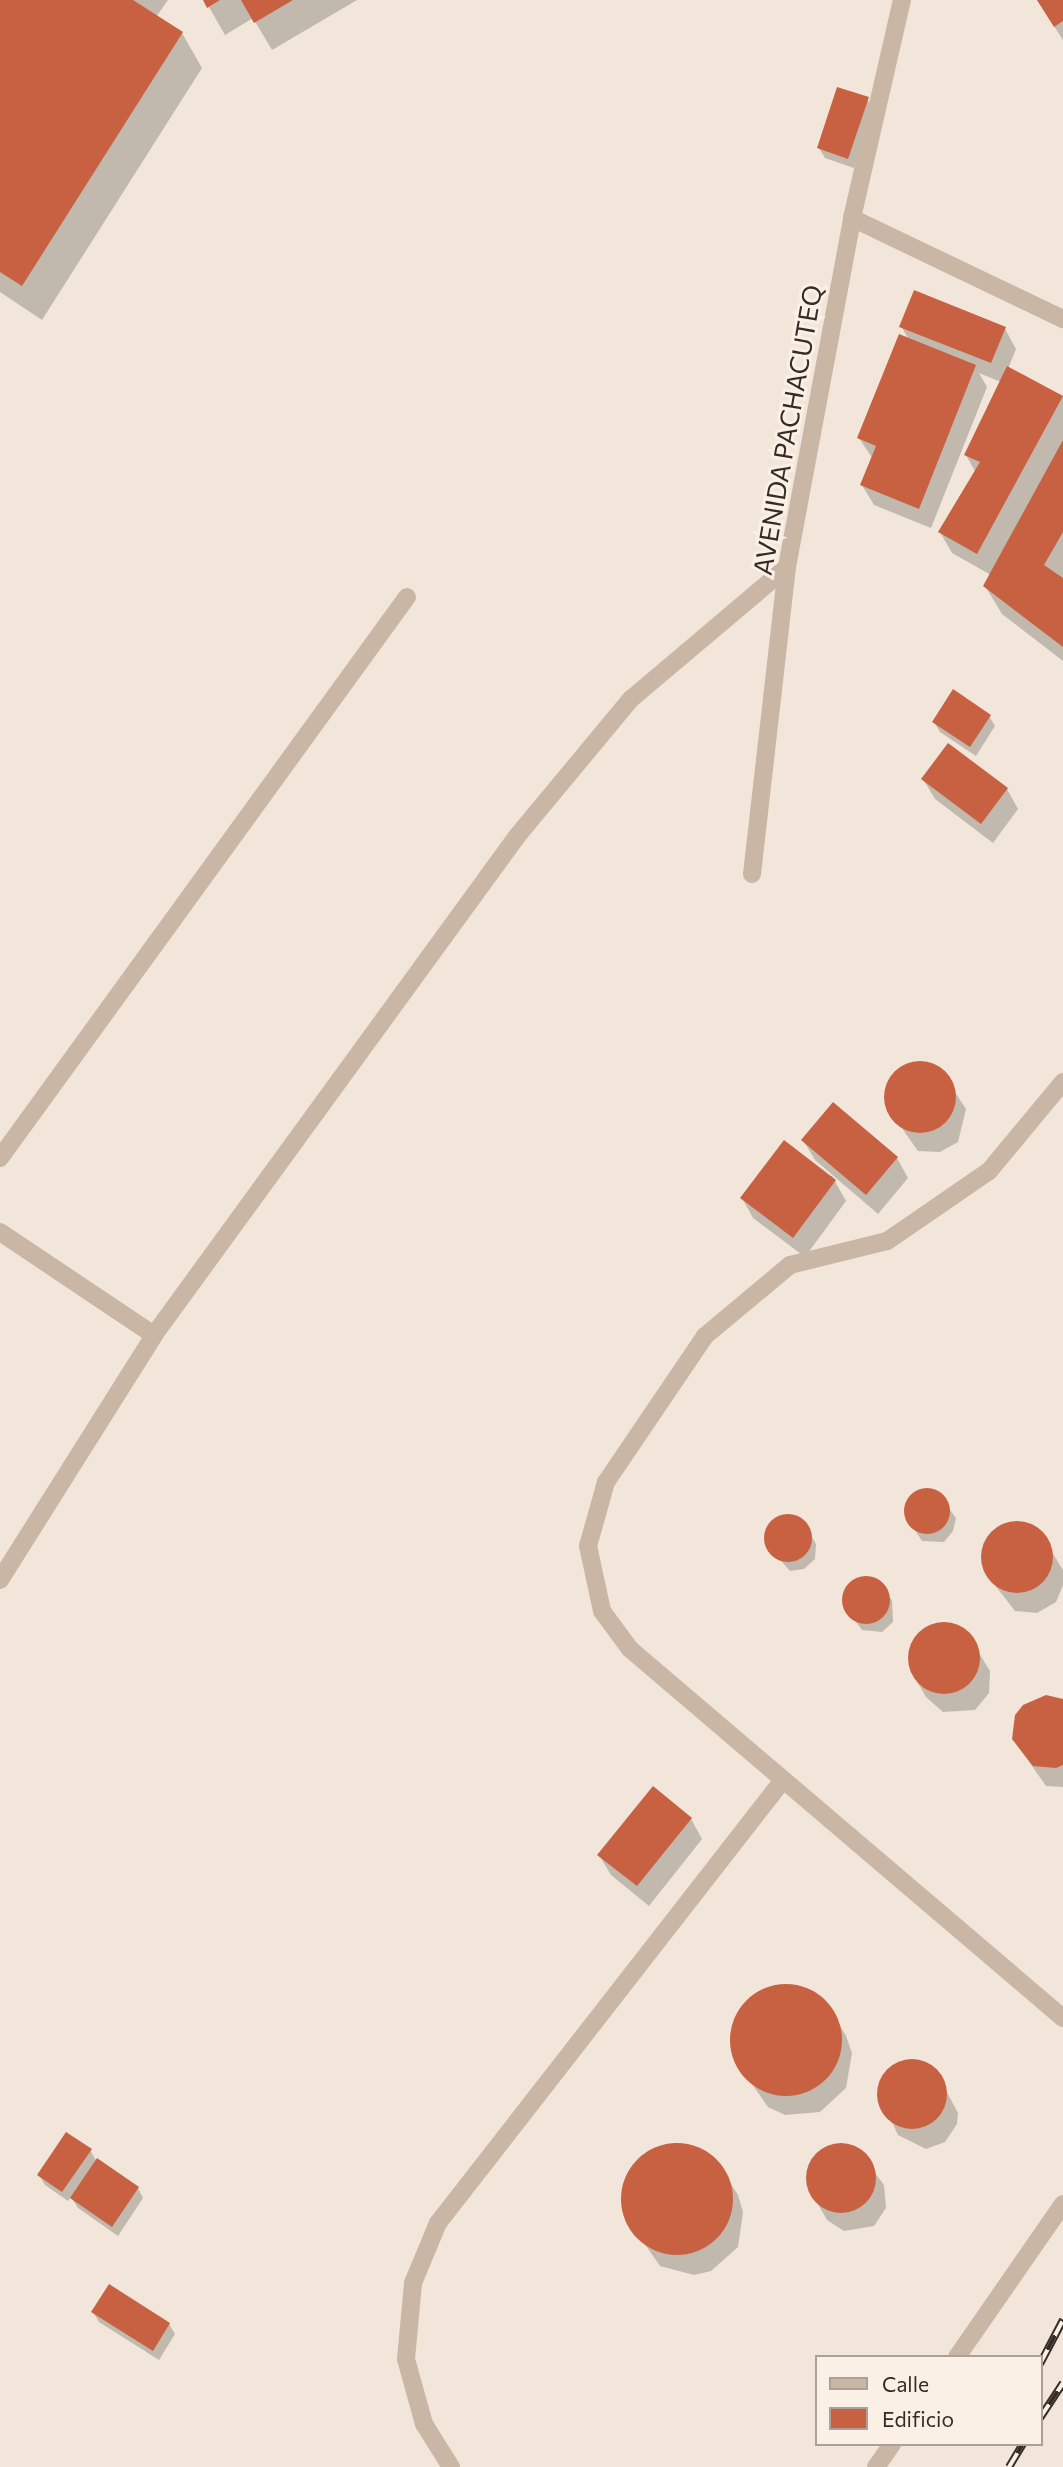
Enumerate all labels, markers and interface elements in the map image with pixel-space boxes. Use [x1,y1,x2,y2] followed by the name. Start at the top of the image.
[746,282,828,578] street label: AVENIDA PACHACUTEQ
[814,2355,1042,2446] legend
[882,2371,929,2396] text: Calle
[882,2406,954,2431] text: Edificio

